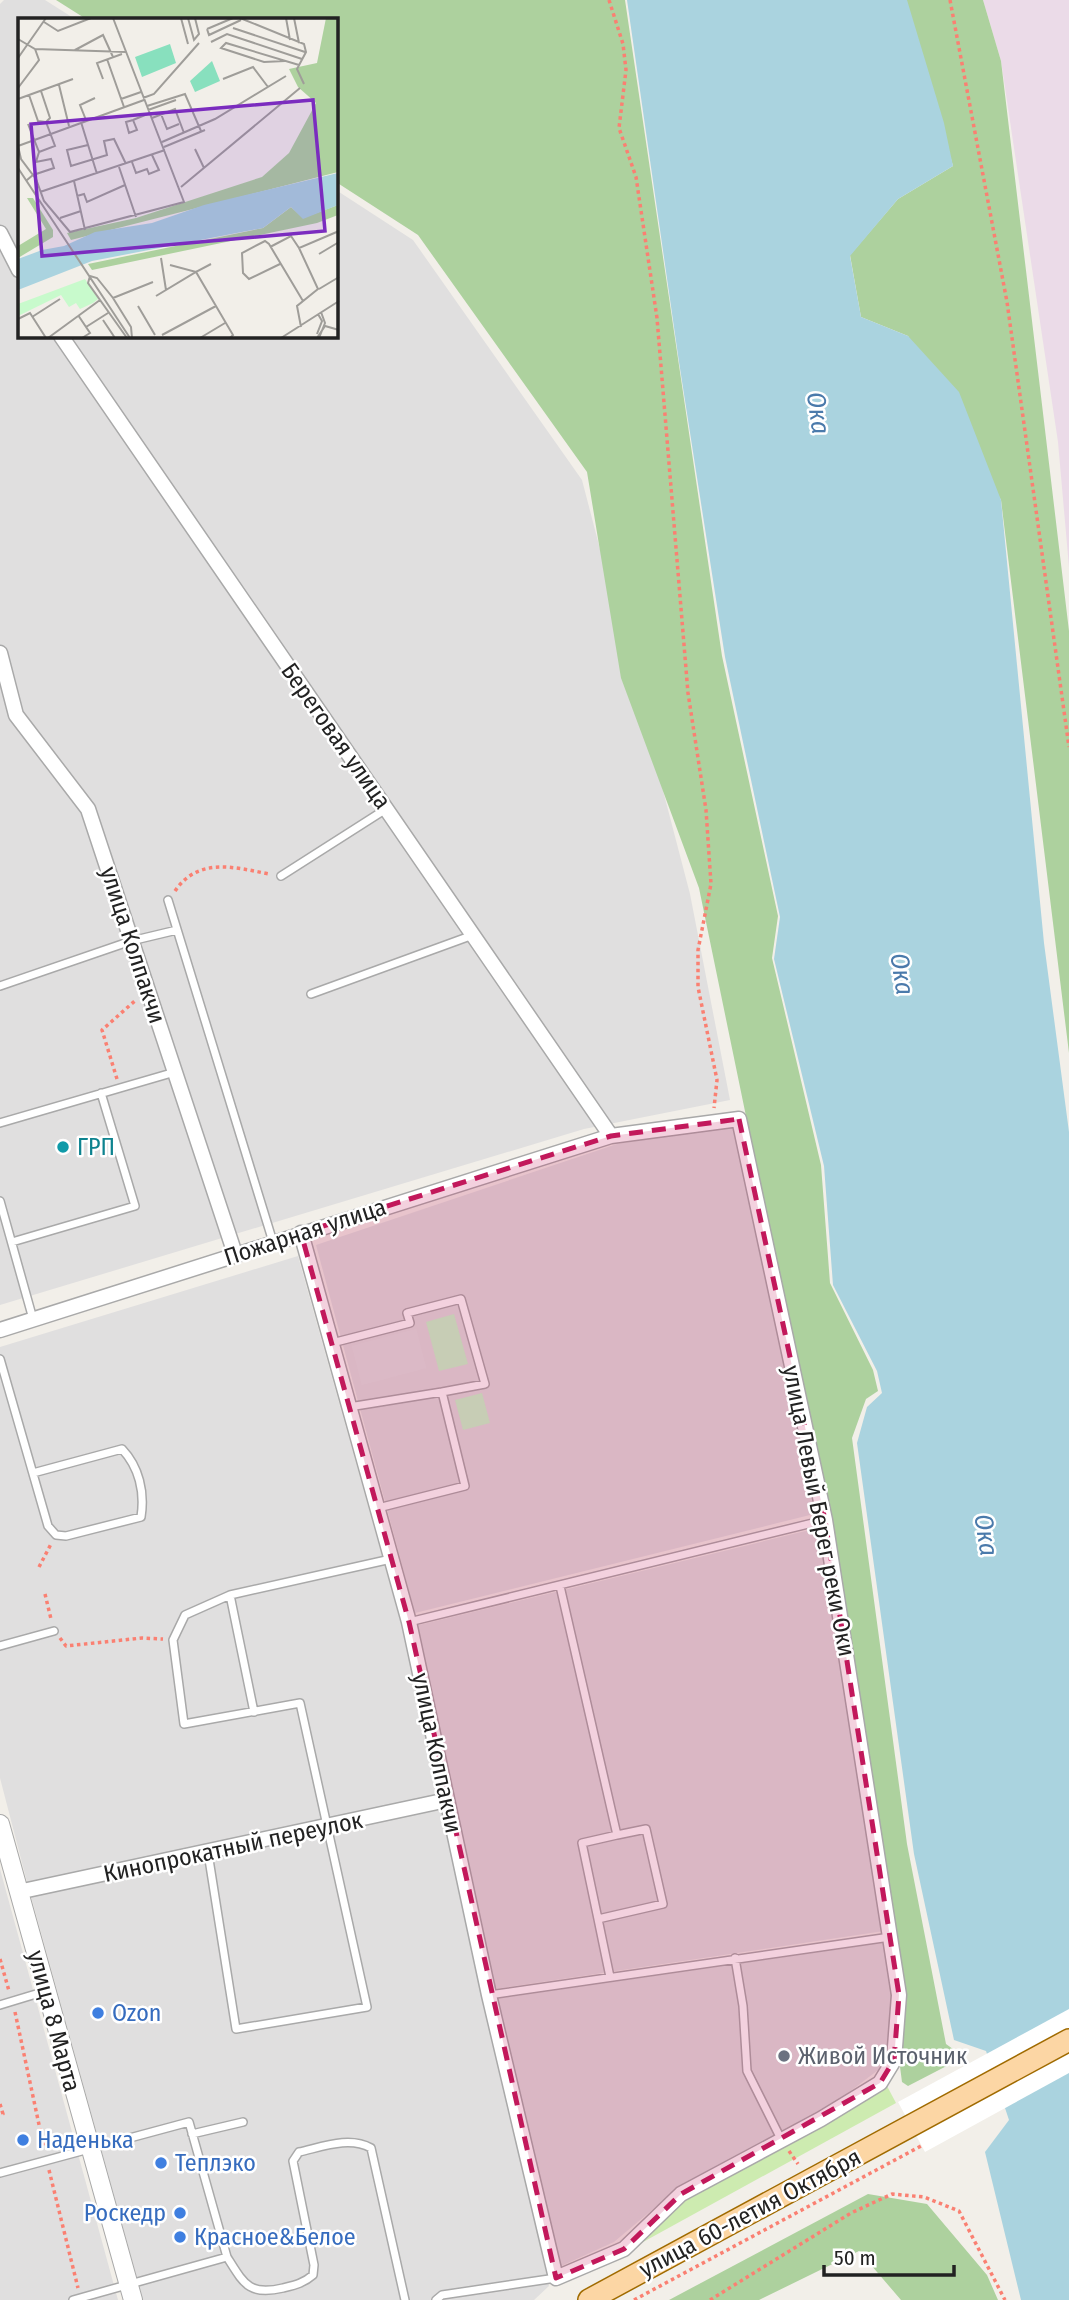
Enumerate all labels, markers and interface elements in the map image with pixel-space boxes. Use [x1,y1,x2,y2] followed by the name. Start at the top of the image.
[18,18,338,338] inset map
[800,390,836,436] water label: Ока
[275,658,397,814] street label: Береговая улица
[94,863,172,1027] street label: улица Колпакчи
[883,951,921,997] water label: Ока
[77,1133,115,1161] place label: ГРП
[55,1139,71,1155] marker: ГРП
[220,1193,390,1271] street label: Пожарная улица
[777,1363,861,1659] street label: улица Левый Берег реки Оки
[967,1512,1005,1558] water label: Ока
[406,1670,468,1836] street label: улица Колпакчи
[101,1806,366,1888] street label: Кинопрокатный переулок
[22,1947,86,2095] street label: улица 8 Марта
[112,1999,161,2027] place label: Ozon
[90,2005,106,2021] marker: Ozon
[798,2042,968,2070] place label: Живой Источник
[776,2048,792,2064] marker: Живой Источник
[37,2126,134,2154] place label: Наденька
[15,2132,31,2148] marker: Наденька
[634,2143,866,2283] street label: улица 60-летия Октября
[175,2149,256,2177] place label: Теплэко
[153,2155,169,2171] marker: Теплэко
[84,2199,166,2227] place label: Роскедр
[172,2205,188,2221] marker: Роскедр
[194,2223,356,2251] place label: Красное&Белое
[172,2229,188,2245] marker: Красное&Белое
[824,2234,954,2278] scale bar
[834,2245,876,2271] text: 50 m

